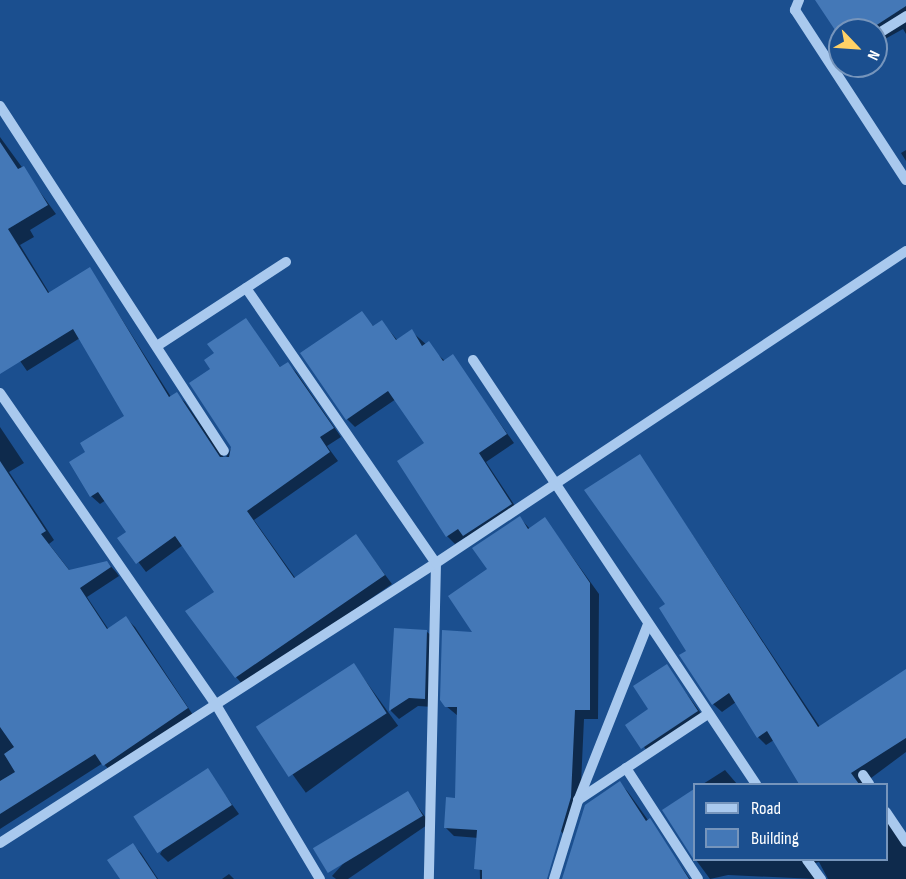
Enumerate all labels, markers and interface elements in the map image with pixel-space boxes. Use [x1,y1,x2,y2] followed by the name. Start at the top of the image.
[828,18,888,78] north arrow
[863,47,883,63] text: N
[693,783,888,861] legend
[751,798,781,819] text: Road
[751,828,799,849] text: Building

